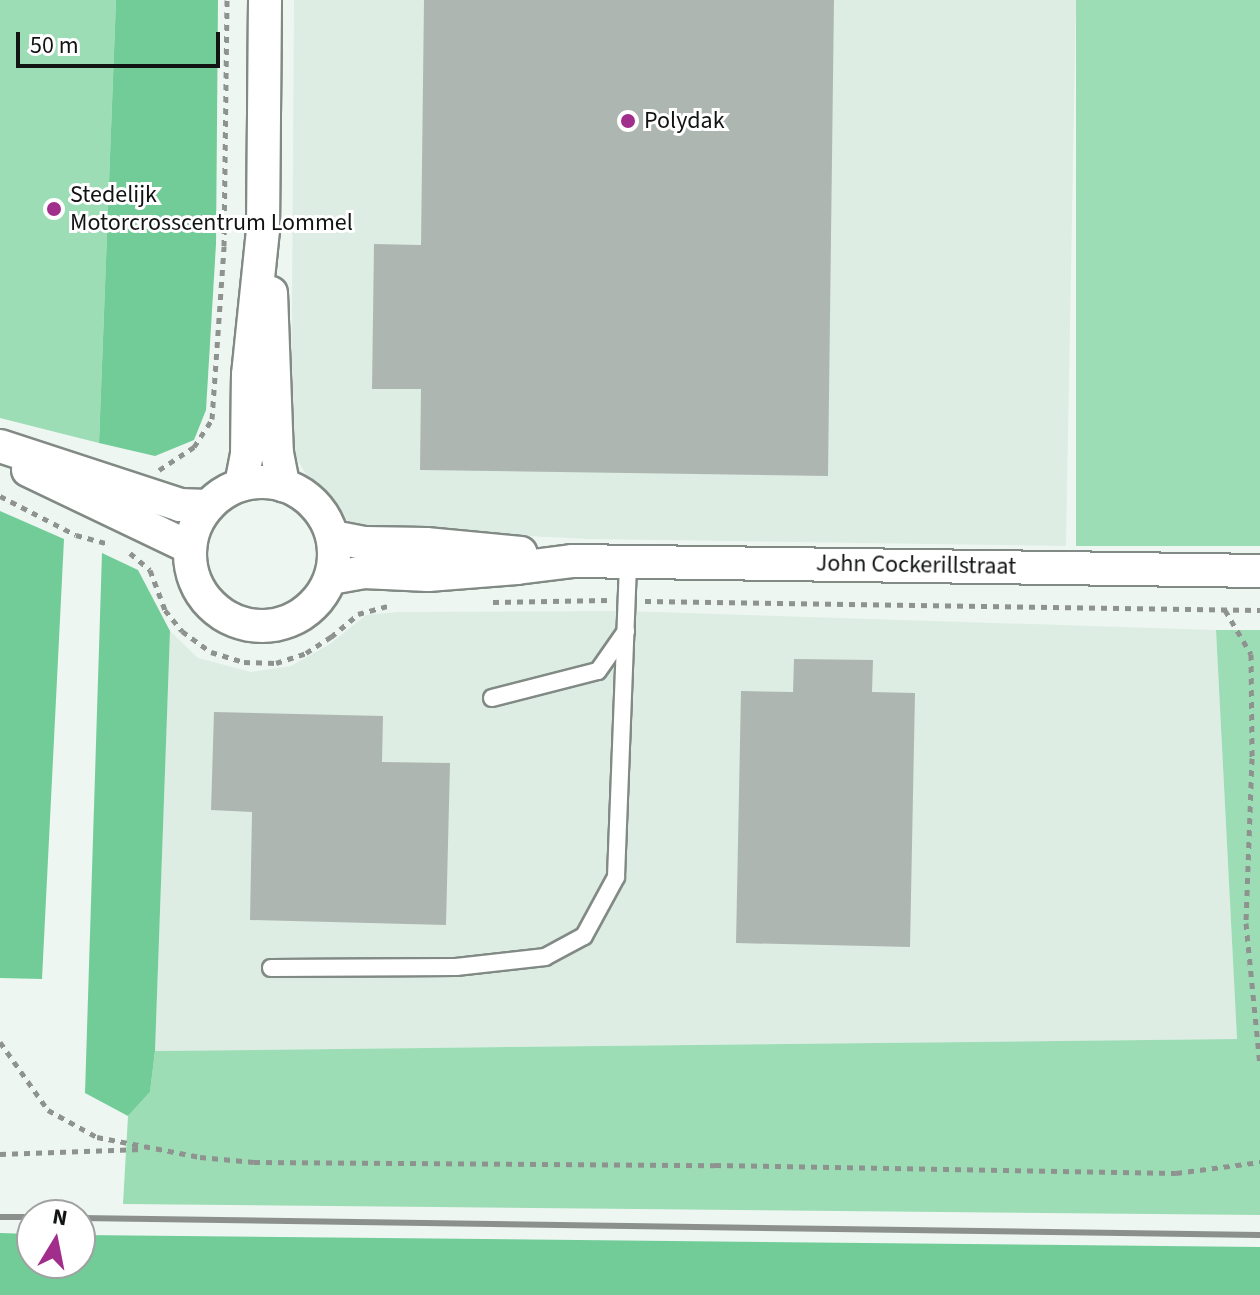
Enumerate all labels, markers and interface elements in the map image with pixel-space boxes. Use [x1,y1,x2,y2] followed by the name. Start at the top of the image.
[20,16,224,66] scale bar
[30,28,79,63] text: 50 m
[644,107,725,135] place label: Polydak
[619,112,637,130] marker: Polydak
[70,181,353,237] place label: Stedelijk Motorcrosscentrum Lommel
[45,200,63,218] marker: Stedelijk Motorcrosscentrum Lommel
[816,549,1016,581] street label: John Cockerillstraat
[16,1199,96,1279] north arrow
[50,1200,70,1234] text: N

